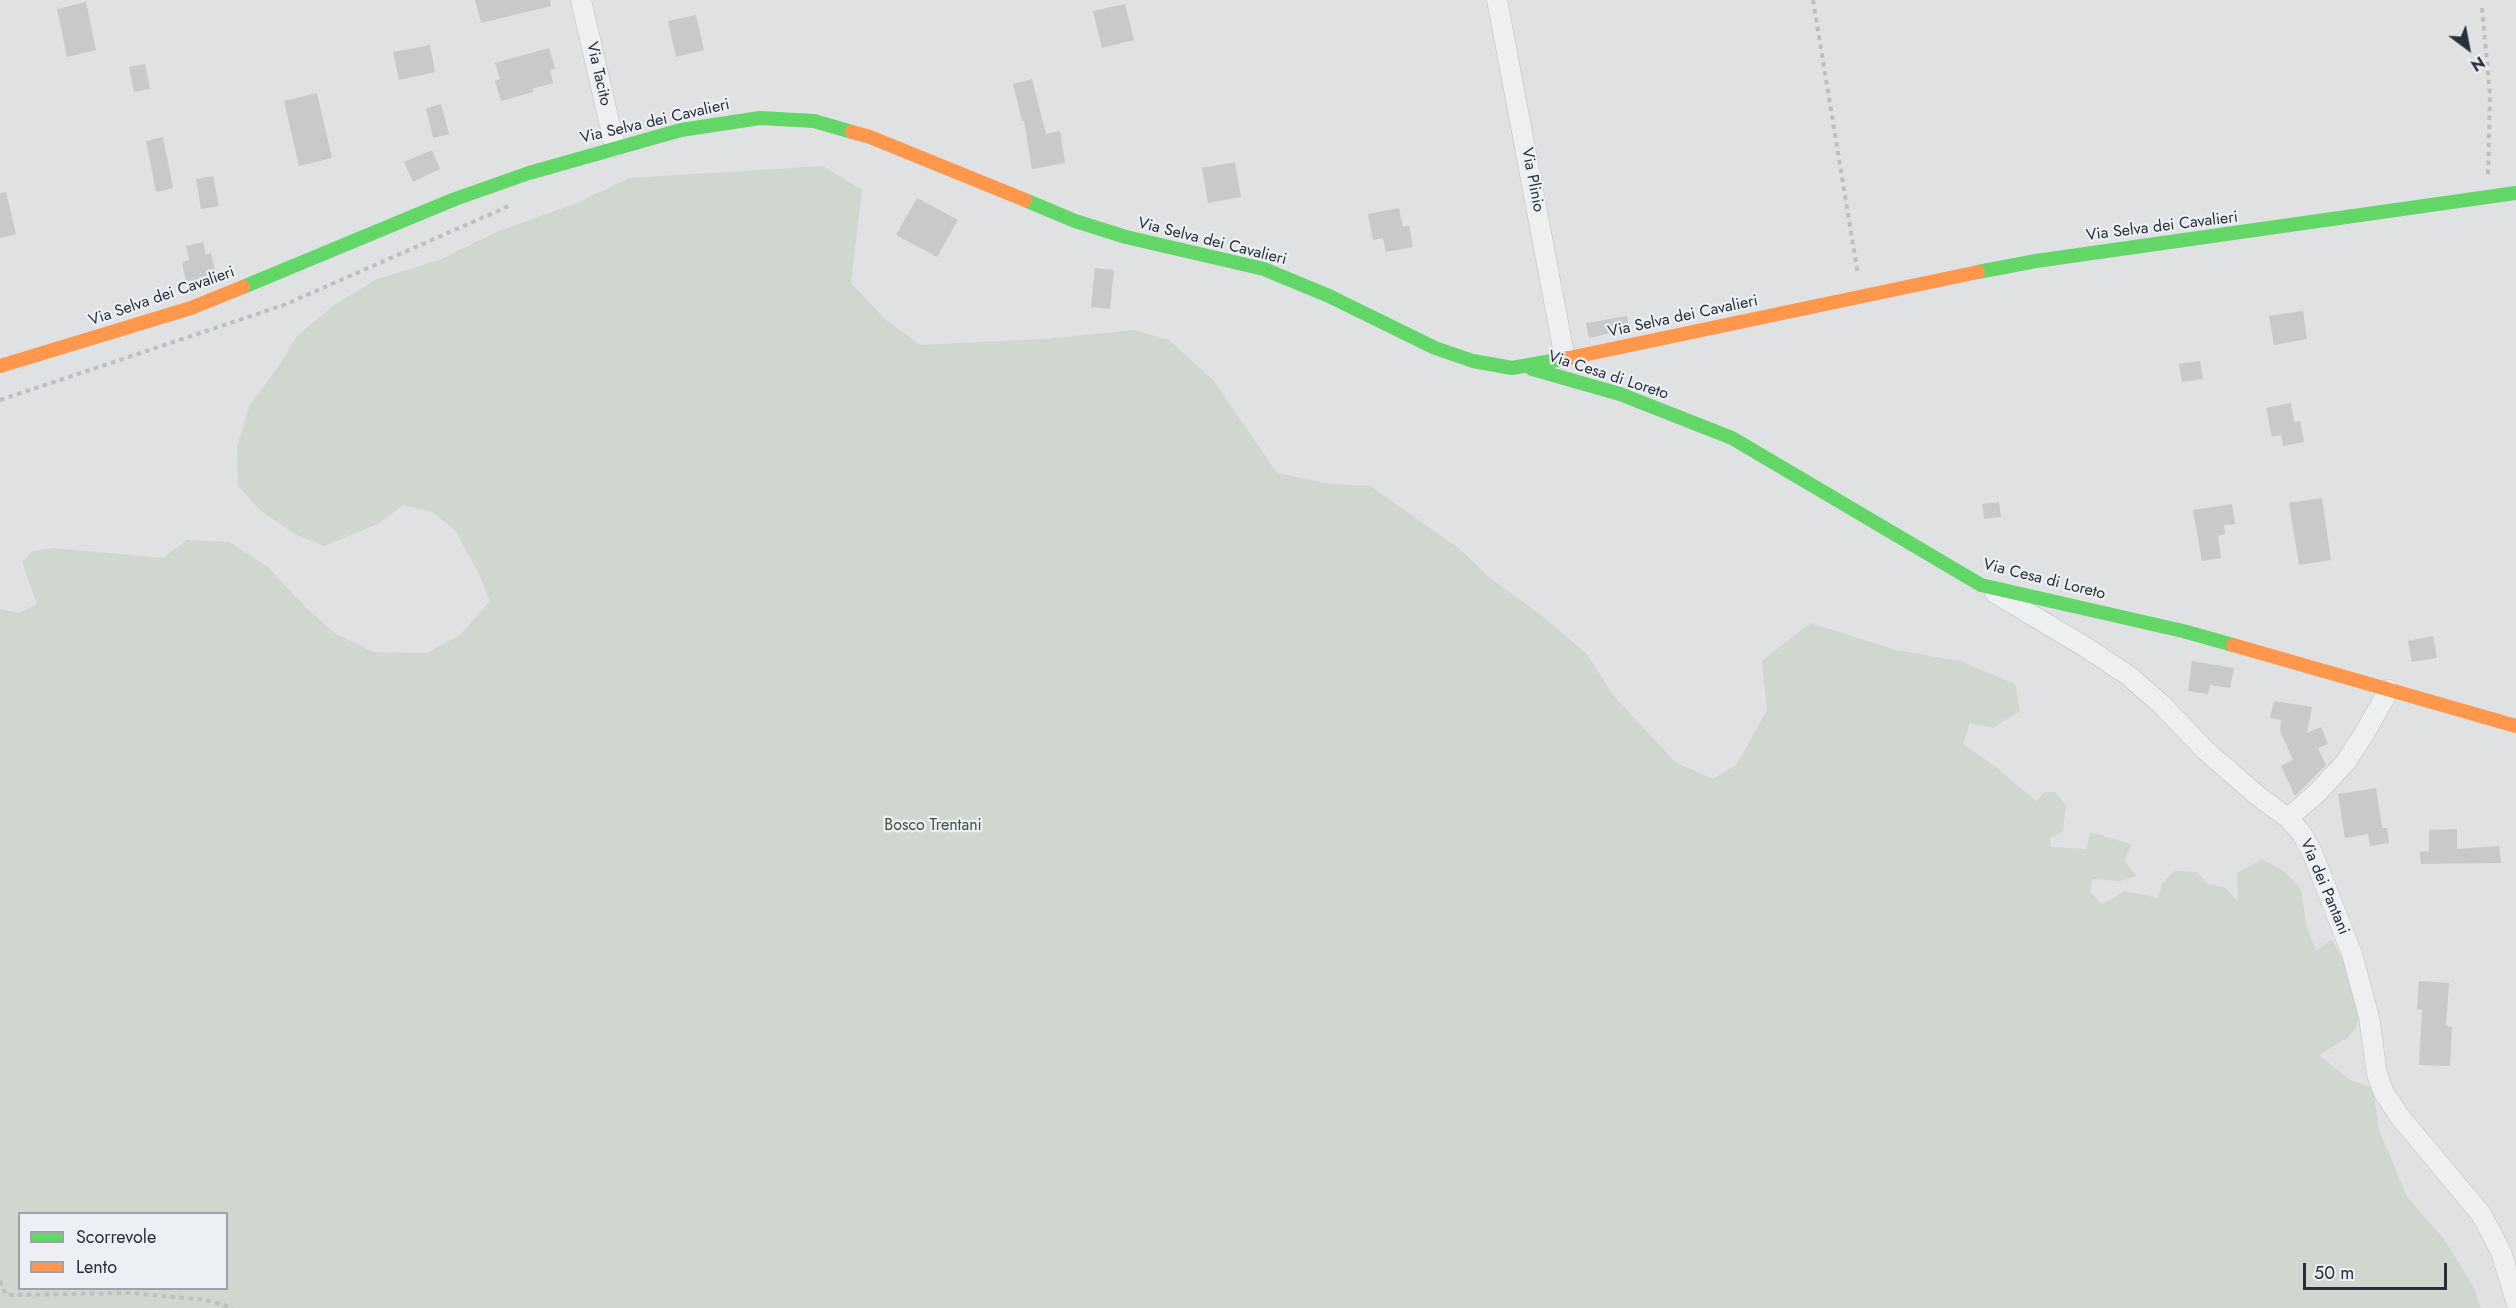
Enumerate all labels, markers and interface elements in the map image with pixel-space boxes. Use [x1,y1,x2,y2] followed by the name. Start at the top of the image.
[2438,18,2498,78] north arrow
[581,40,615,108] street label: Via Tacito
[2466,51,2489,77] text: N
[578,95,732,149] street label: Via Selva dei Cavalieri
[1516,146,1548,214] street label: Via Plinio
[2085,208,2239,246] street label: Via Selva dei Cavalieri
[1136,214,1288,270] street label: Via Selva dei Cavalieri
[87,263,237,331] street label: Via Selva dei Cavalieri
[1606,292,1760,342] street label: Via Selva dei Cavalieri
[1545,347,1671,405] street label: Via Cesa di Loreto
[1981,556,2107,604] street label: Via Cesa di Loreto
[884,816,982,836] park label: Bosco Trentani
[2295,836,2353,938] street label: Via dei Pantani
[18,1212,228,1290] legend
[76,1224,156,1250] text: Scorrevole
[2306,1251,2450,1289] scale bar
[76,1254,117,1280] text: Lento
[2314,1260,2354,1286] text: 50 m

